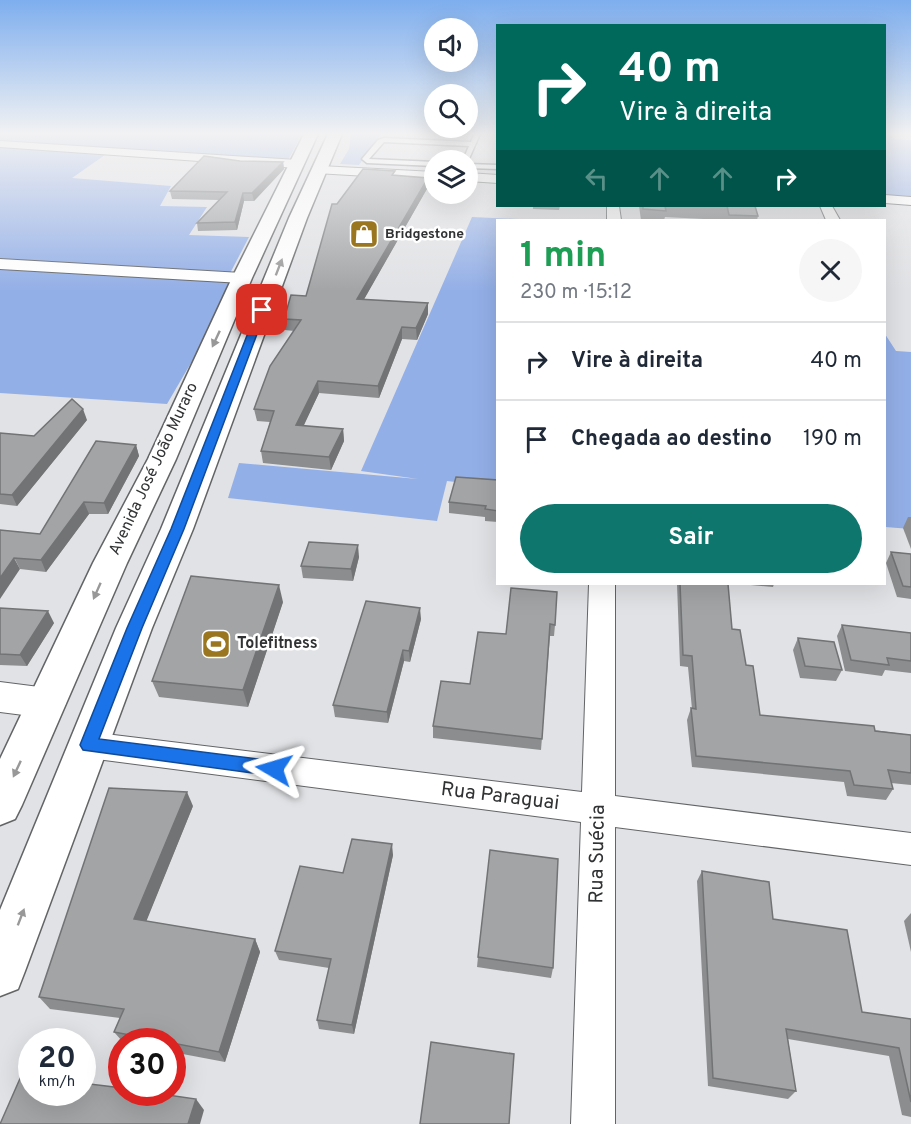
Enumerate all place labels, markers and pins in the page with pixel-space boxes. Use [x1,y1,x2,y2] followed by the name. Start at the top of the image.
[348,218,380,250] shop icon: Bridgestone
[385,226,464,243] place label: Bridgestone
[236,284,287,335] pin
[200,628,232,660] sports icon: Tolefitness
[237,634,318,654] place label: Tolefitness

